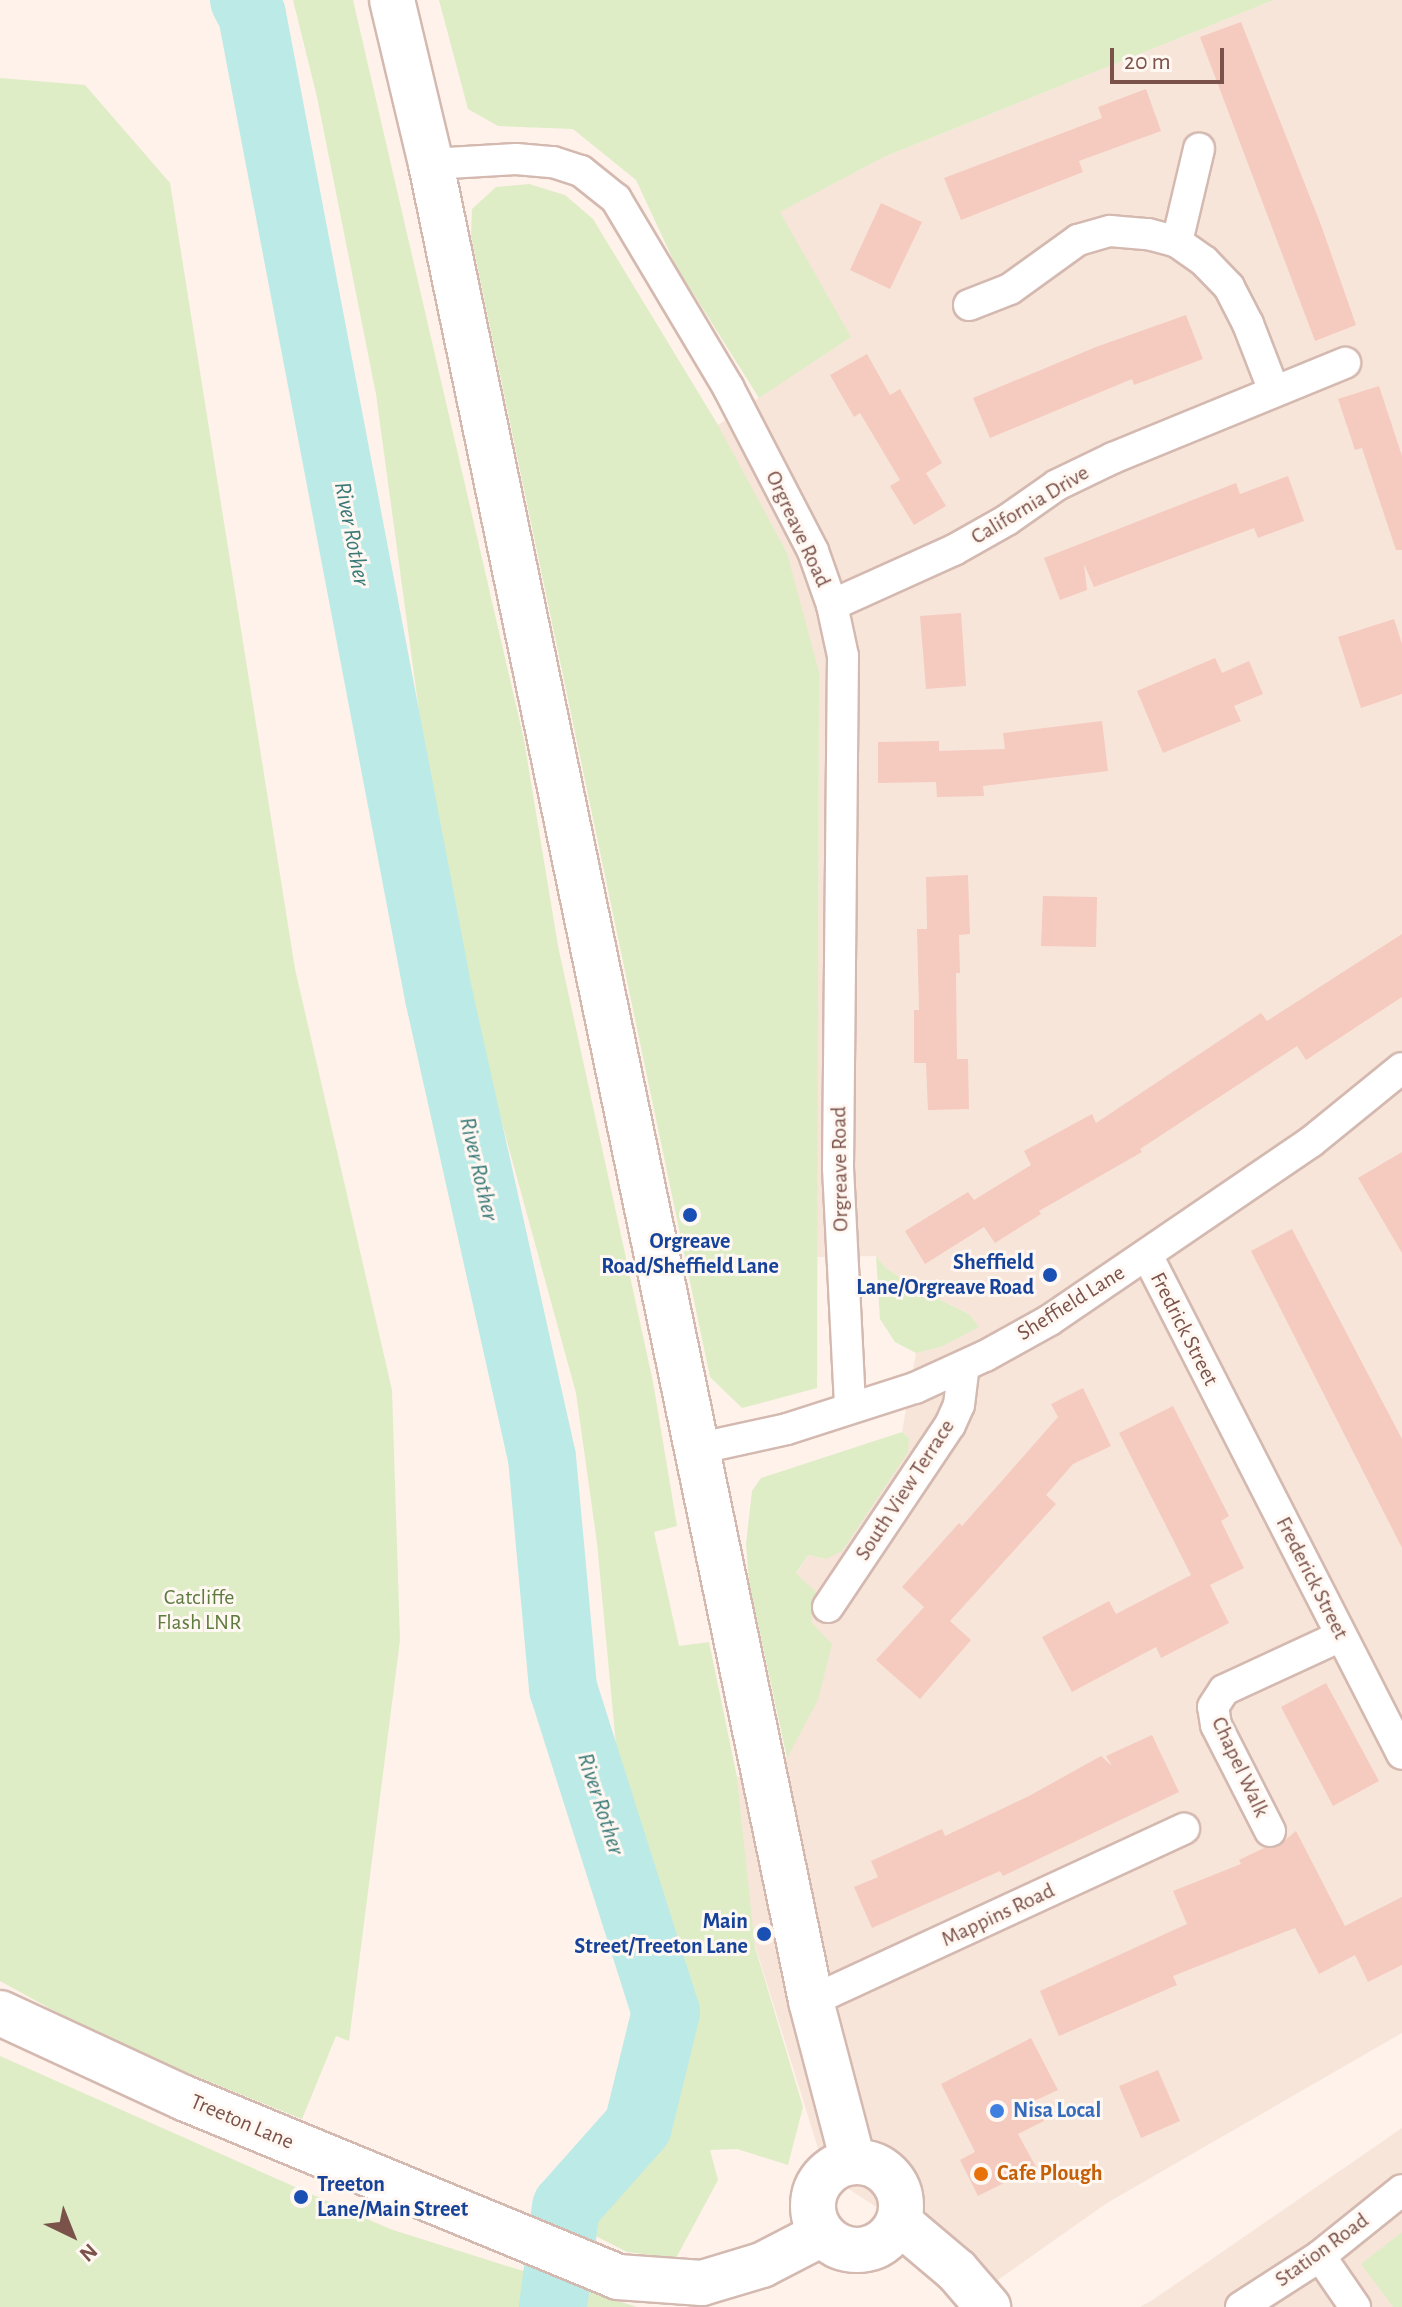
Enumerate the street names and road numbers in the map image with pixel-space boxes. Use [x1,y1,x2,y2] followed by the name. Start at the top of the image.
[966,460,1094,550] street label: California Drive
[760,467,836,591] street label: Orgreave Road
[826,1106,854,1232] street label: Orgreave Road
[1012,1260,1130,1346] street label: Sheffield Lane
[1144,1268,1224,1390] street label: Fredrick Street
[850,1415,960,1565] street label: South View Terrace
[1270,1512,1354,1644] street label: Frederick Street
[1205,1713,1275,1821] street label: Chapel Walk
[937,1877,1059,1953] street label: Mappins Road
[186,2088,298,2156] street label: Treeton Lane
[1270,2207,1374,2293] street label: Station Road

